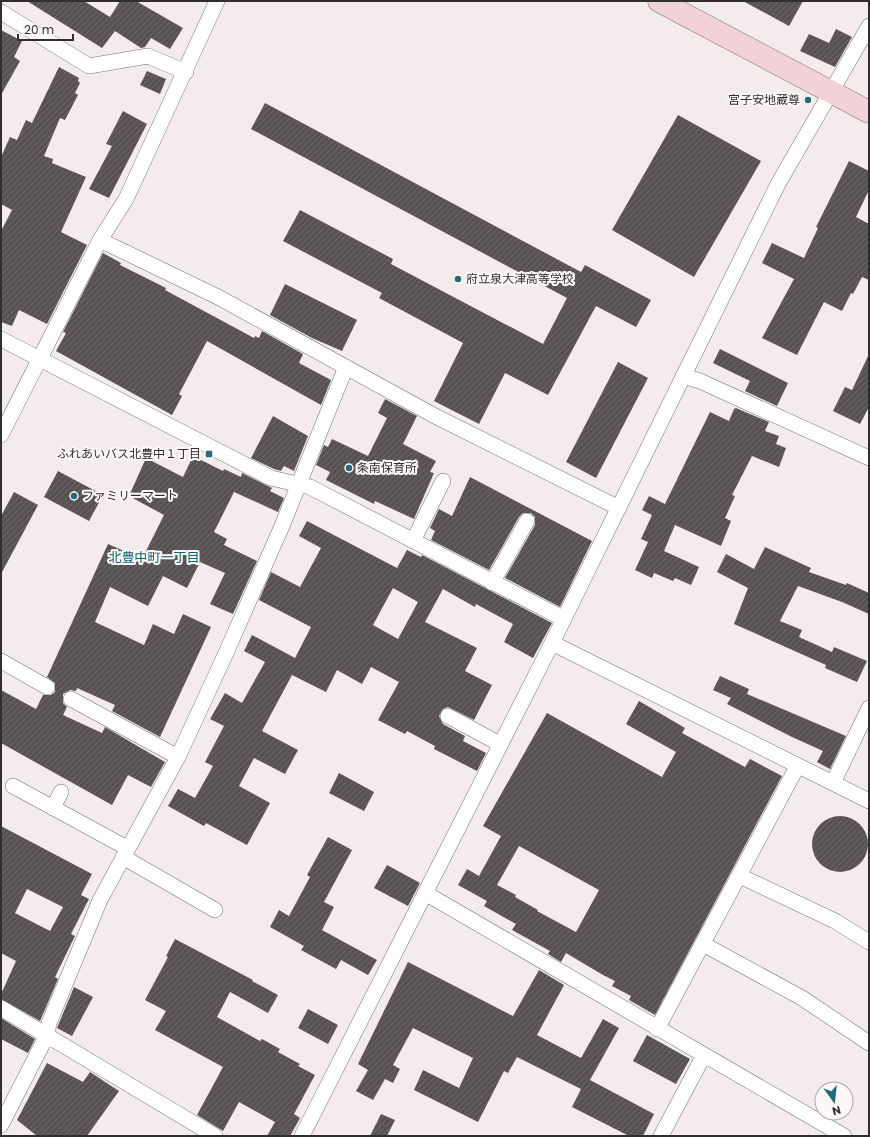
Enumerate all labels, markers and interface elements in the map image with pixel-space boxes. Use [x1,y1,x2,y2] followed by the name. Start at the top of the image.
[18,16,73,42] scale bar
[24,21,54,38] text: 20 m
[728,91,800,108] place label: 宮子安地蔵尊
[803,95,813,105] marker: 宮子安地蔵尊
[466,270,574,287] place label: 府立泉大津高等学校
[453,274,463,284] marker: 府立泉大津高等学校
[57,445,201,462] place label: ふれあいバス北豊中１丁目
[204,449,214,459] marker: ふれあいバス北豊中１丁目
[357,459,417,476] place label: 条南保育所
[344,463,354,473] marker: 条南保育所
[82,487,178,504] place label: ファミリーマート
[69,491,79,501] marker: ファミリーマート
[108,548,200,567] district label: 北豊中町一丁目
[814,1081,854,1121] north arrow
[831,1102,843,1119] text: N

